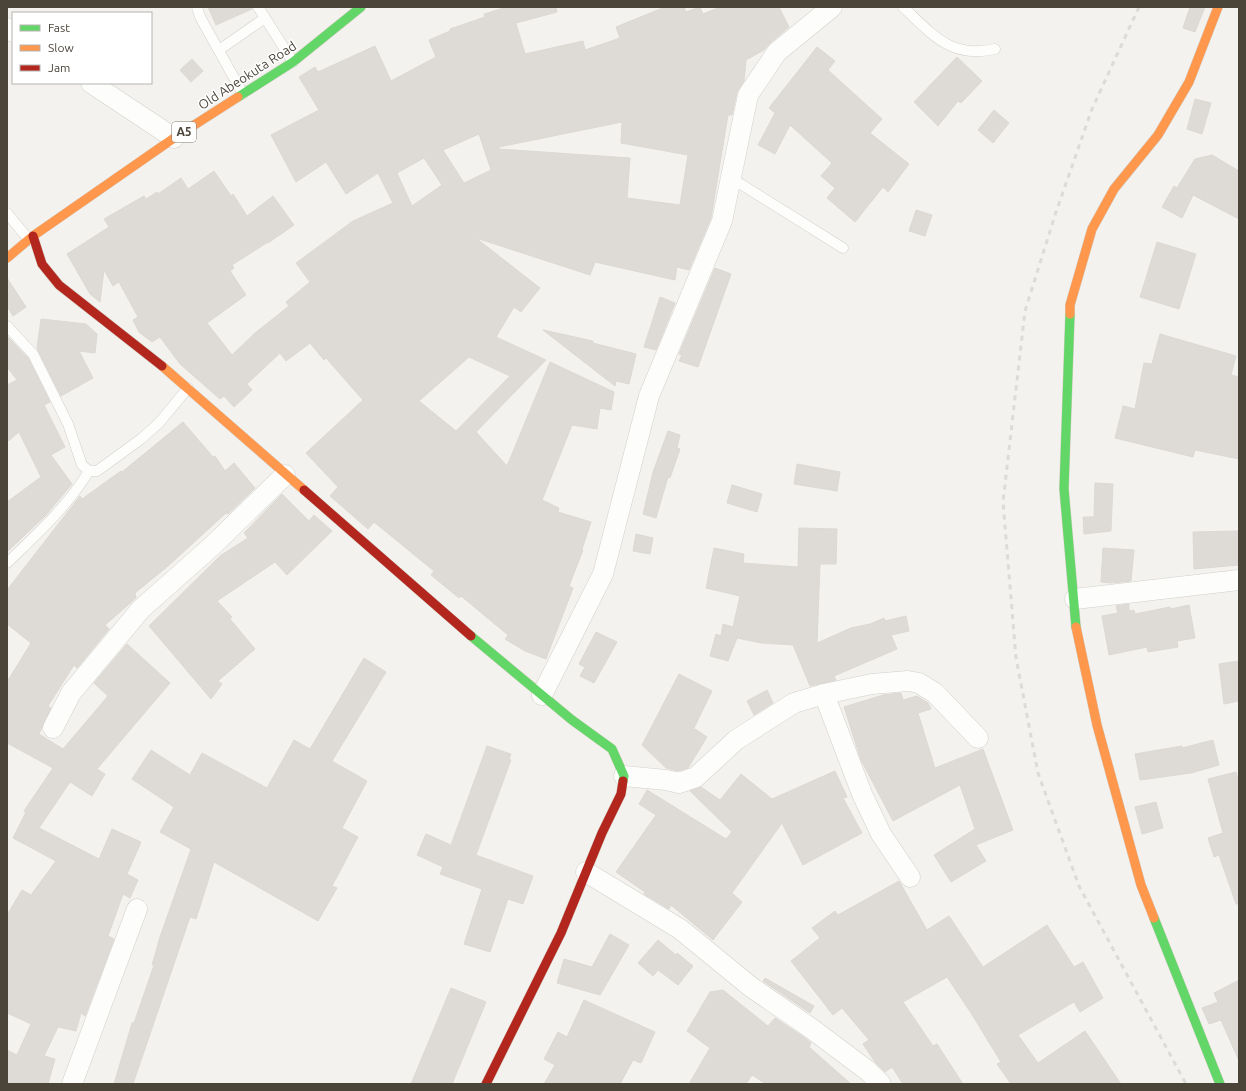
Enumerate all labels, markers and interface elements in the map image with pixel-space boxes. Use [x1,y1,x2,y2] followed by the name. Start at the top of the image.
[12,12,152,84] legend
[48,21,70,34] text: Fast
[196,38,298,112] street label: Old Abeokuta Road
[48,41,74,54] text: Slow
[48,61,70,74] text: Jam
[172,122,196,142] road number: A5

